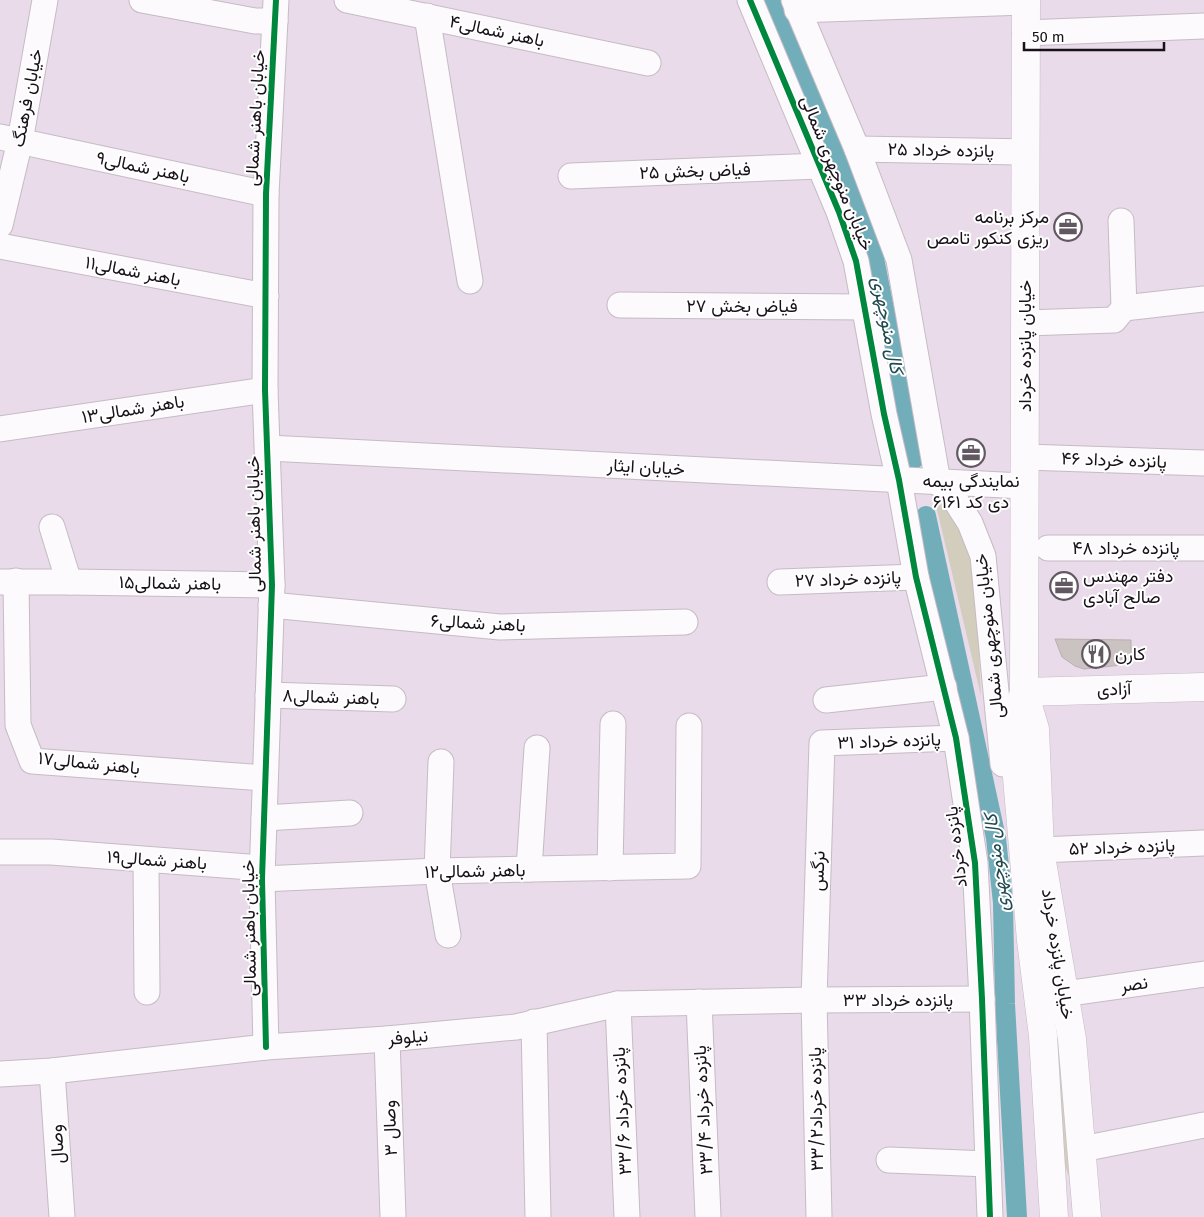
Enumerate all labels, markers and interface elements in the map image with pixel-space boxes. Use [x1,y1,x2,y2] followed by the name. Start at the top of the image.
[447,10,547,52] street label: باهنر شمالی۴
[1024,20,1164,52] scale bar
[1032,28,1065,46] text: 50 m
[7,47,47,149] street label: خیابان فرهنگ
[240,49,270,187] street label: خیابان باهنر شمالی
[795,92,878,254] street label: خیابان منوچهری شمالی
[888,138,994,163] street label: پانزده خرداد ۲۵
[94,146,192,188] street label: باهنر شمالی۹
[639,158,751,184] street label: فیاض بخش ۲۵
[927,206,1049,249] place label: مرکز برنامه ریزی کنکور تامص
[1053,212,1083,242] office icon: مرکز برنامه ریزی کنکور تامص
[83,251,183,291] street label: باهنر شمالی۱۱
[865,275,909,379] water label: کال منوچهری
[1014,280,1037,412] street label: خیابان پانزده خرداد
[686,295,798,317] street label: فیاض بخش ۲۷
[80,390,186,428] street label: باهنر شمالی۱۳
[956,438,986,468] office icon: نمایندگی بیمه دی کد ۶۱۶۱
[1061,447,1167,474] street label: پانزده خرداد ۴۶
[606,454,685,480] street label: خیابان ایثار
[242,455,266,593] street label: خیابان باهنر شمالی
[922,470,1020,513] place label: نمایندگی بیمه دی کد ۶۱۶۱
[1072,537,1180,560] street label: پانزده خرداد ۴۸
[969,552,1010,719] street label: خیابان منوچهری شمالی
[1083,565,1173,609] place label: دفتر مهندس صالح آبادی
[794,566,902,593] street label: پانزده خرداد ۲۷
[119,571,221,595] street label: باهنر شمالی۱۵
[1049,571,1079,601] office icon: دفتر مهندس صالح آبادی
[430,610,526,636] street label: باهنر شمالی۶
[1081,639,1111,669] restaurant icon: کارن
[1115,643,1146,665] place label: کارن
[1096,677,1133,701] street label: آزادی
[282,684,380,710] street label: باهنر شمالی۸
[837,728,941,755] street label: پانزده خرداد ۳۱
[37,747,141,779] street label: باهنر شمالی۱۷
[940,805,973,889] street label: پانزده خرداد
[978,809,1015,913] water label: کال منوچهری
[1068,834,1176,861] street label: پانزده خرداد ۵۲
[106,846,208,874] street label: باهنر شمالی۱۹
[806,850,830,892] street label: نرگس
[237,859,261,997] street label: خیابان باهنر شمالی
[424,859,526,883] street label: باهنر شمالی۱۲
[1036,887,1079,1021] street label: خیابان پانزده خرداد
[1118,971,1149,997] street label: نصر
[843,989,953,1012] street label: پانزده خرداد ۳۳
[386,1024,429,1050] street label: نیلوفر
[689,1045,718,1175] street label: پانزده خرداد ۳۳/۴
[608,1046,637,1176] street label: پانزده خرداد ۳۳/۶
[804,1047,829,1171] street label: پانزده خرداد۳۳/۲
[378,1100,402,1156] street label: وصال ۳
[45,1124,69,1164] street label: وصال

